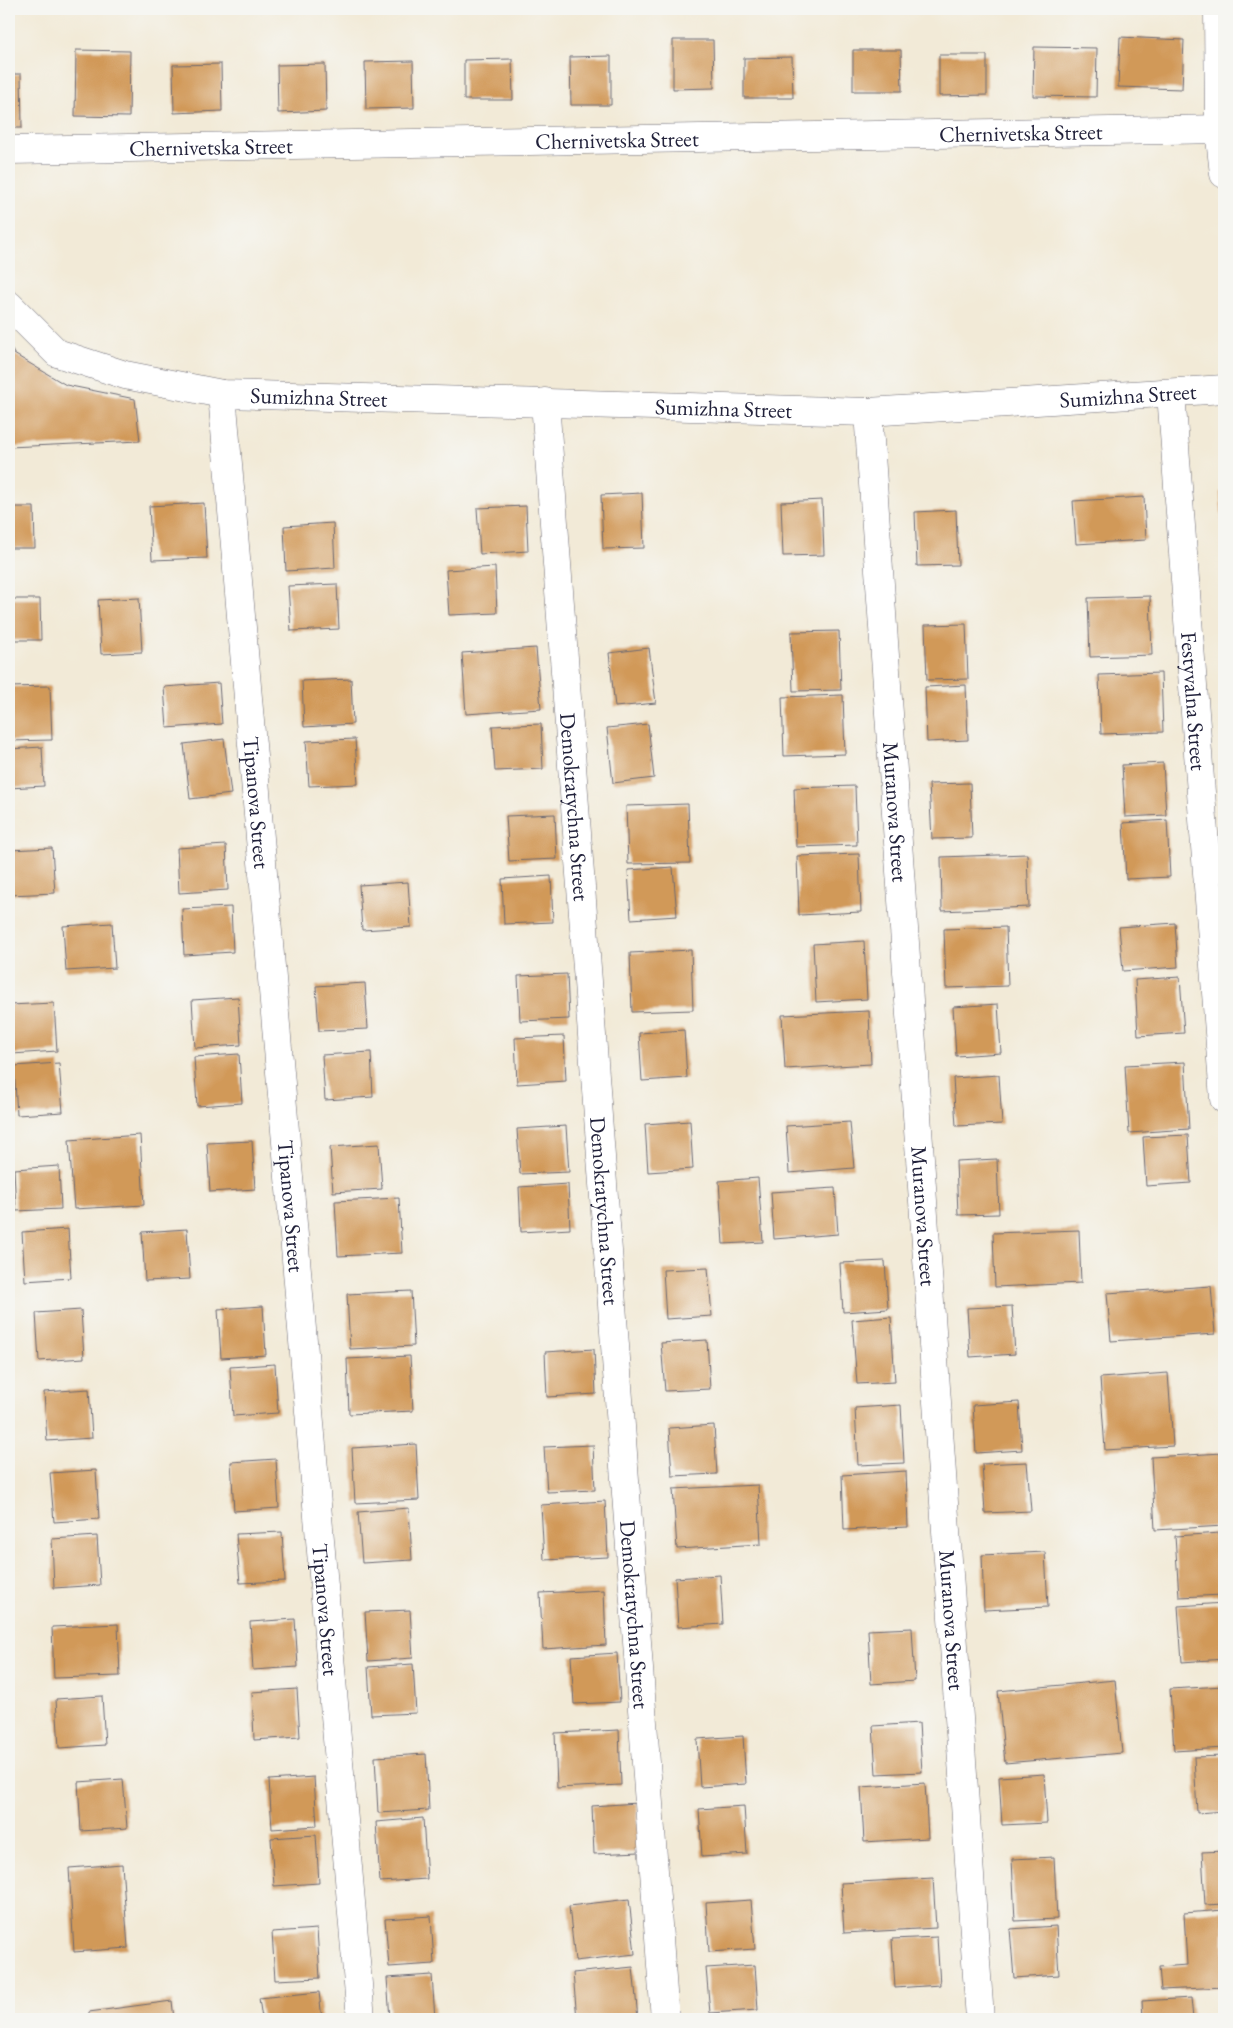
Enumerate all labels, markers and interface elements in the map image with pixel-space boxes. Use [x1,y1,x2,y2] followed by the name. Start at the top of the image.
[939,117,1103,149] street label: Chernivetska Street
[535,124,699,156] street label: Chernivetska Street
[129,131,293,163] street label: Chernivetska Street
[1059,377,1198,415] street label: Sumizhna Street
[250,381,388,414] street label: Sumizhna Street
[655,392,793,425] street label: Sumizhna Street
[1174,631,1213,772] street label: Festyvalna Street
[553,712,596,902] street label: Demokratychna Street
[236,735,277,870] street label: Tipanova Street
[876,741,915,883] street label: Muranova Street
[583,1116,626,1306] street label: Demokratychna Street
[271,1139,311,1274] street label: Tipanova Street
[904,1145,943,1287] street label: Muranova Street
[613,1519,656,1710] street label: Demokratychna Street
[305,1542,346,1677] street label: Tipanova Street
[932,1549,971,1691] street label: Muranova Street

